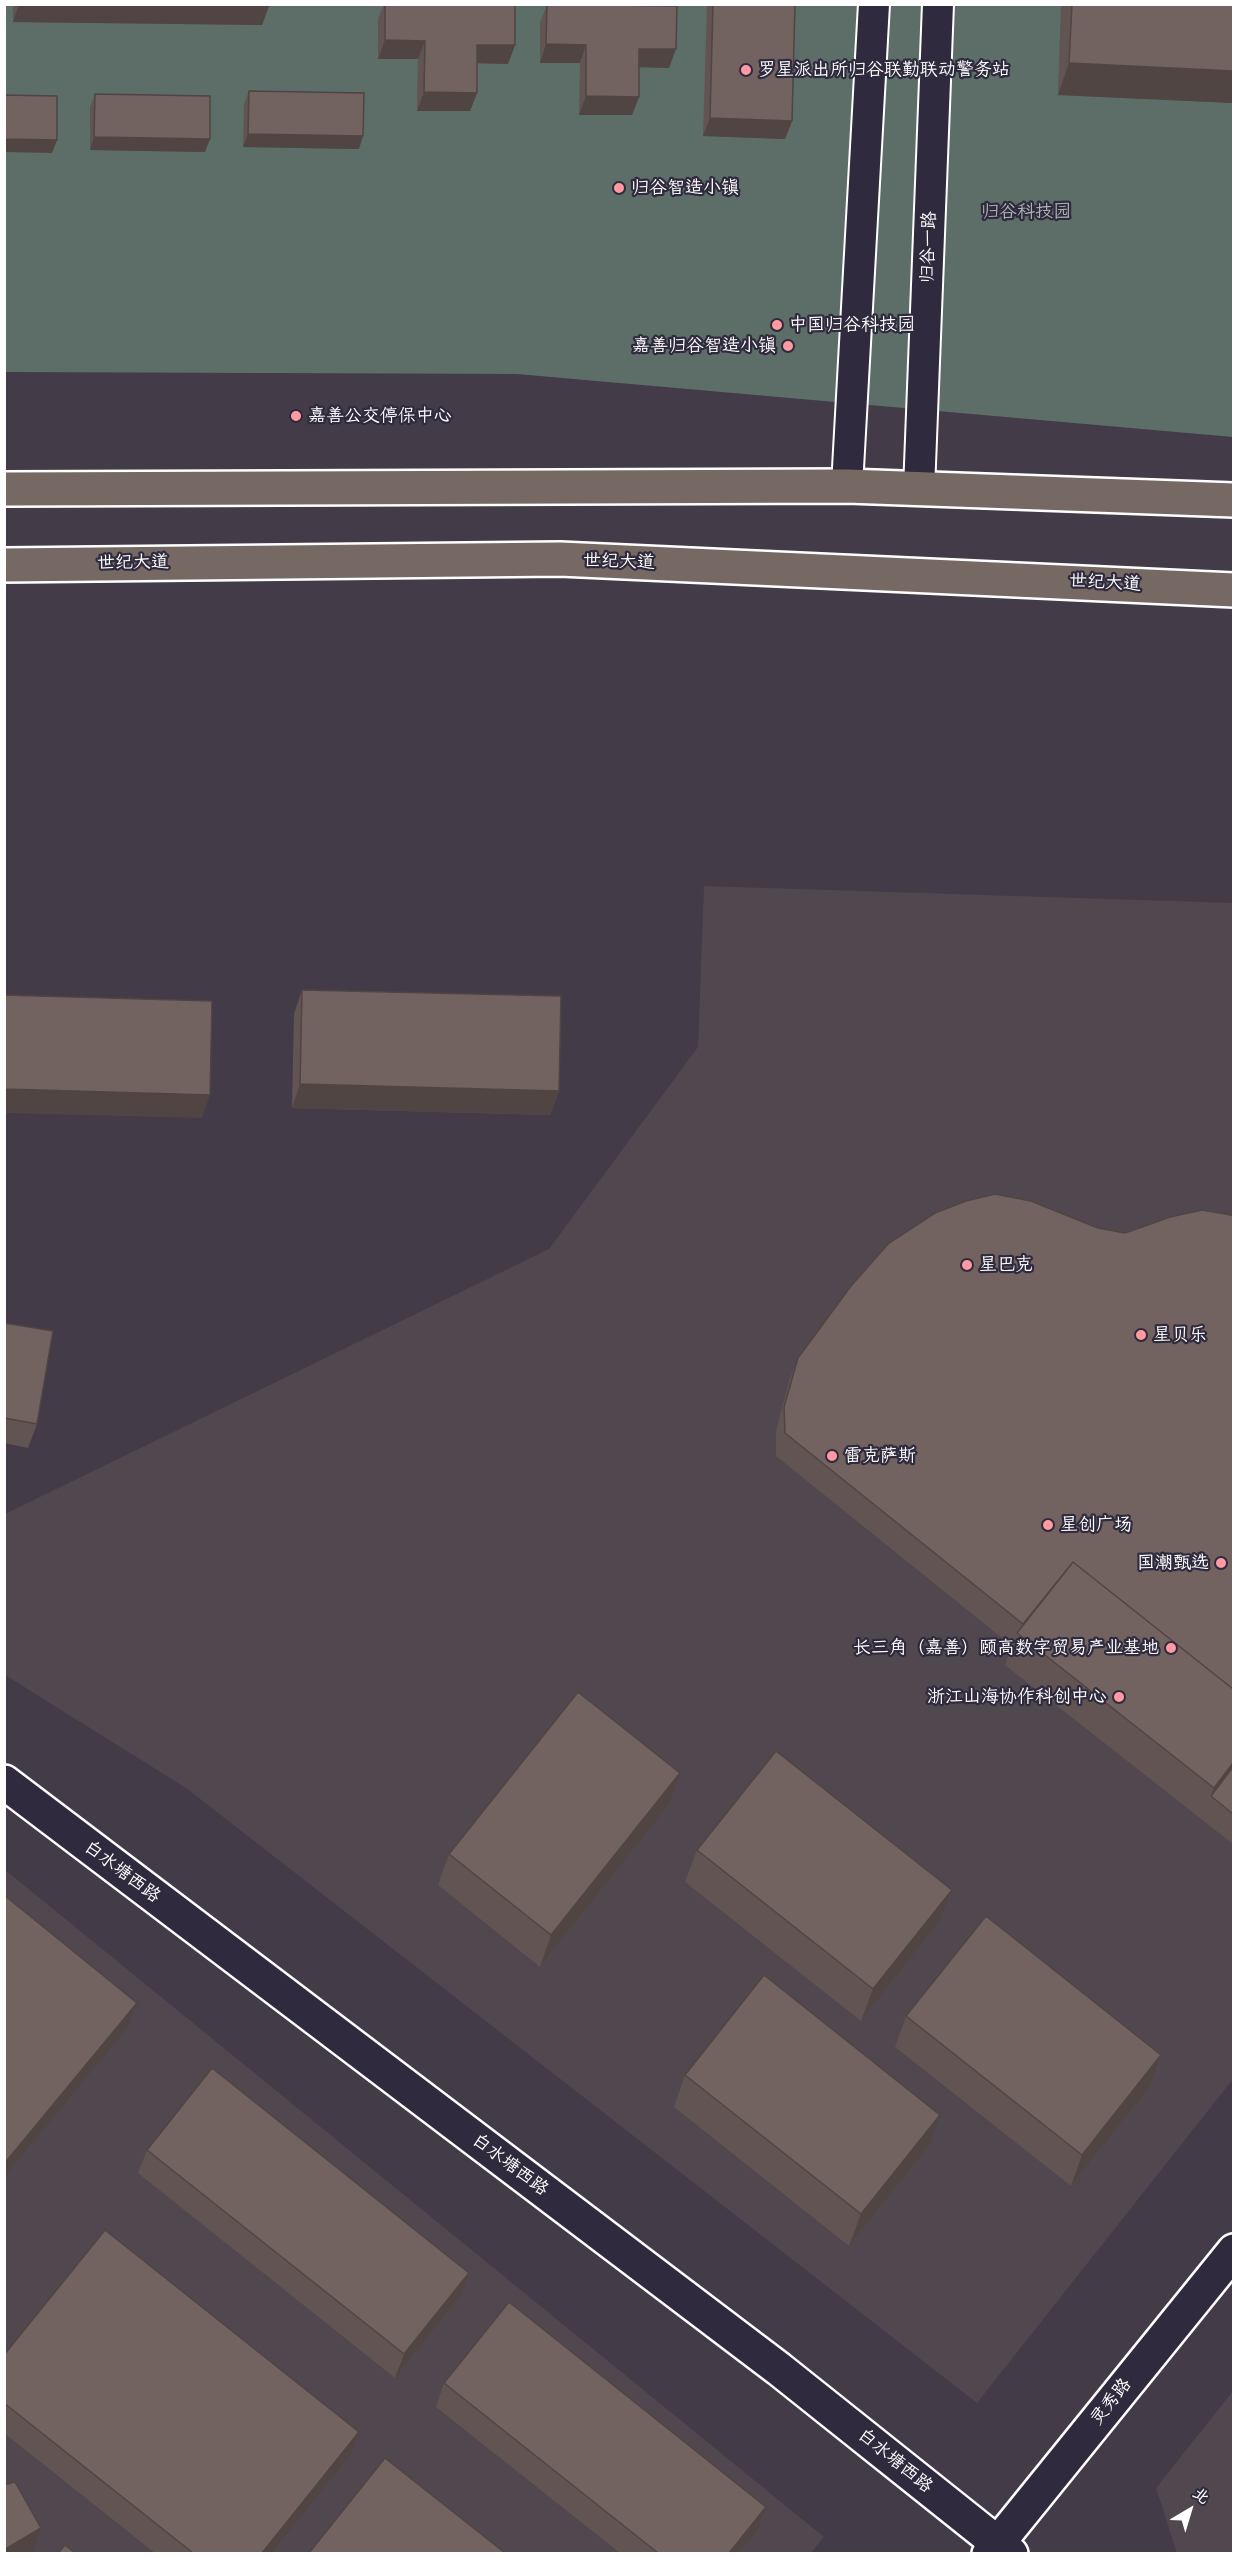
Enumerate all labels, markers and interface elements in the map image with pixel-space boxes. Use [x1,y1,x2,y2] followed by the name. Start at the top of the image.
[758,59,1010,81] place label: 罗星派出所归谷联勤联动警务站
[739,63,753,77] marker: 罗星派出所归谷联勤联动警务站
[631,177,739,199] place label: 归谷智造小镇
[612,181,626,195] marker: 归谷智造小镇
[981,201,1071,223] park label: 归谷科技园
[917,211,941,283] street label: 归谷一路
[789,314,915,336] place label: 中国归谷科技园
[770,318,784,332] marker: 中国归谷科技园
[632,335,776,357] place label: 嘉善归谷智造小镇
[781,339,795,353] marker: 嘉善归谷智造小镇
[308,405,452,427] place label: 嘉善公交停保中心
[289,409,303,423] marker: 嘉善公交停保中心
[583,550,655,574] street label: 世纪大道
[97,552,169,574] street label: 世纪大道
[1068,570,1142,596] street label: 世纪大道
[979,1254,1033,1276] place label: 星巴克
[960,1258,974,1272] marker: 星巴克
[1153,1324,1207,1346] place label: 星贝乐
[1134,1328,1148,1342] marker: 星贝乐
[844,1445,916,1467] place label: 雷克萨斯
[825,1449,839,1463] marker: 雷克萨斯
[1060,1514,1132,1536] place label: 星创广场
[1041,1518,1055,1532] marker: 星创广场
[1137,1552,1209,1574] place label: 国潮甄选
[1214,1556,1228,1570] marker: 国潮甄选
[853,1637,1159,1659] place label: 长三角（嘉善）颐高数字贸易产业基地
[1164,1641,1178,1655] marker: 长三角（嘉善）颐高数字贸易产业基地
[927,1686,1107,1708] place label: 浙江山海协作科创中心
[1112,1690,1126,1704] marker: 浙江山海协作科创中心
[80,1836,164,1908] street label: 白水塘西路
[468,2129,552,2201] street label: 白水塘西路
[1086,2374,1136,2430] street label: 灵秀路
[853,2424,937,2498] street label: 白水塘西路
[1160,2480,1220,2540] north arrow
[1189,2482,1214,2509] text: 北

